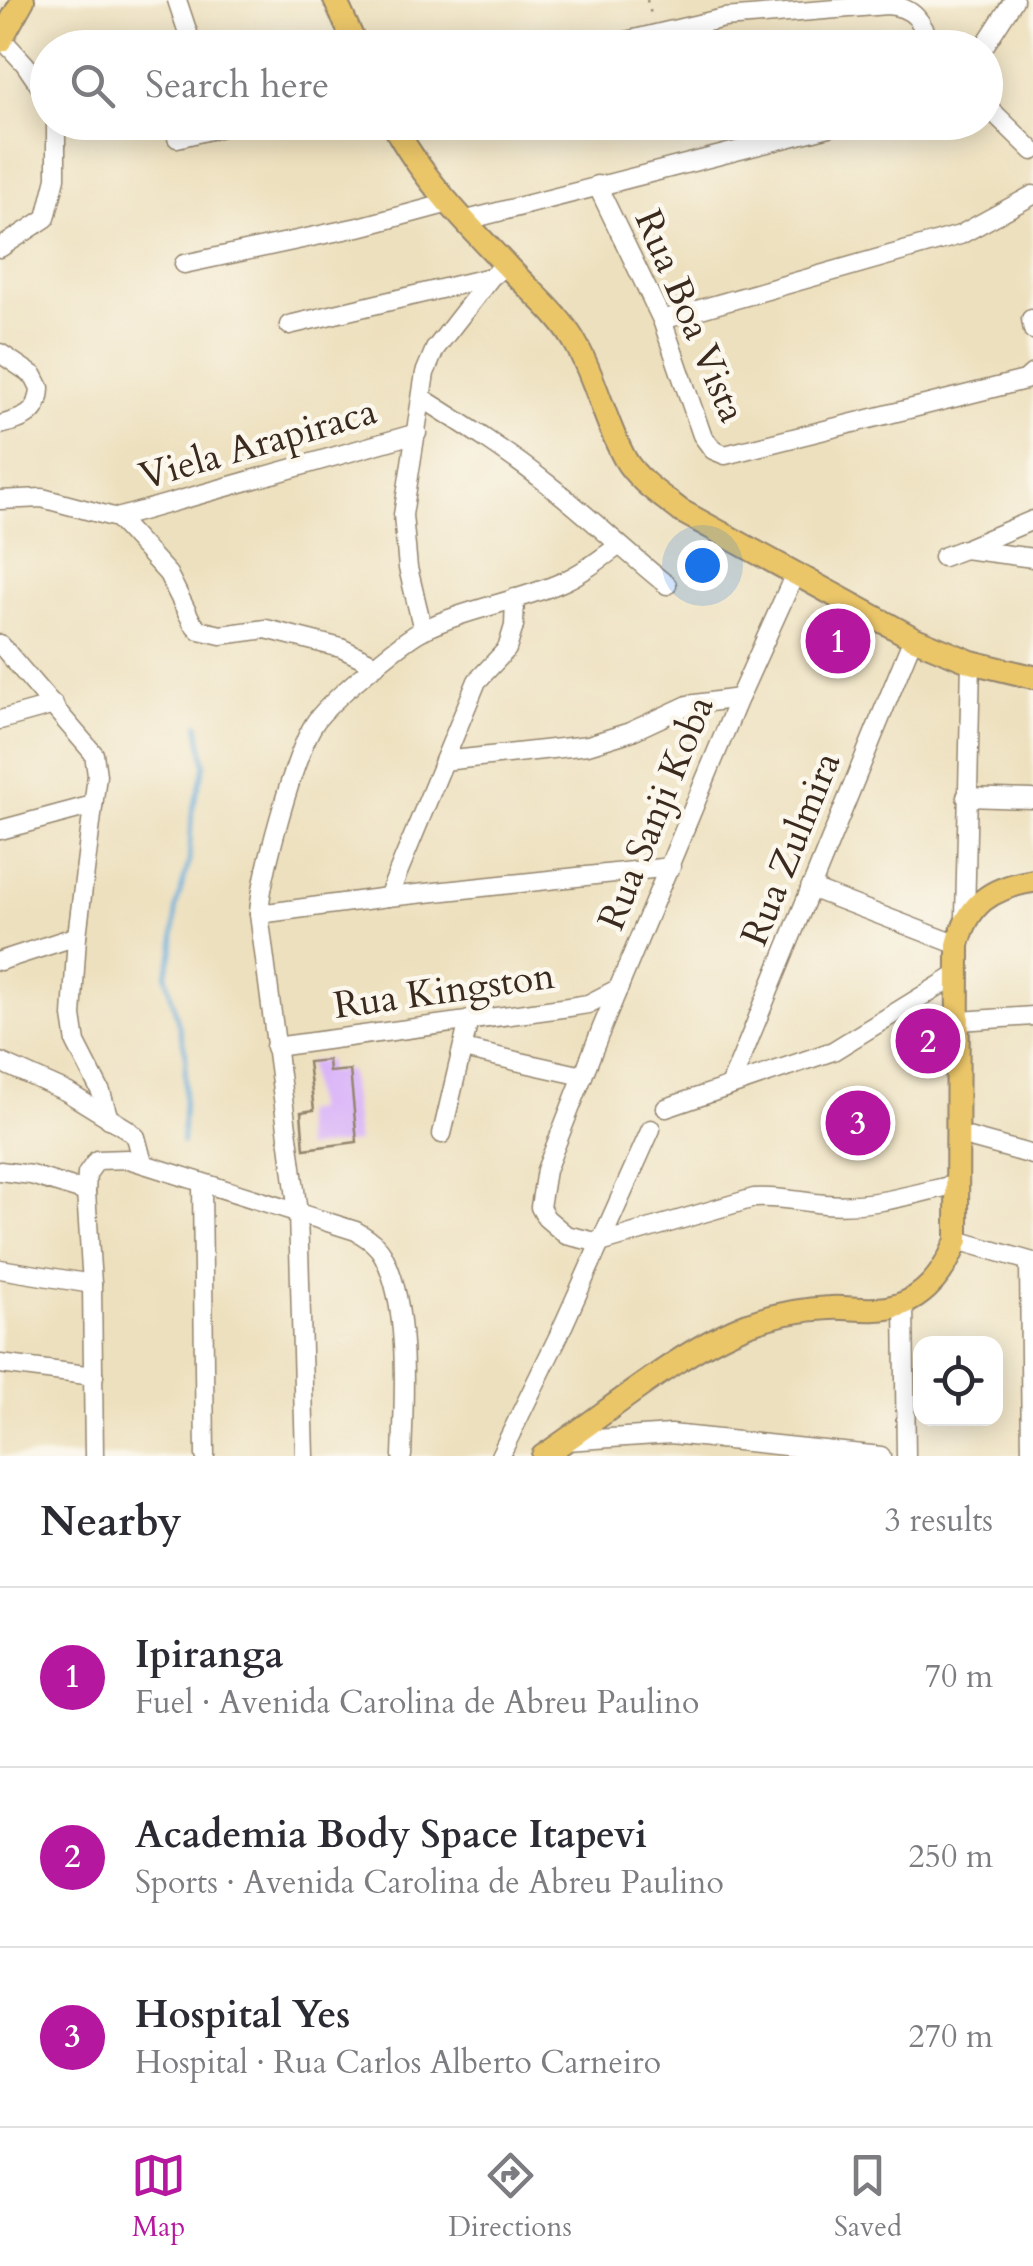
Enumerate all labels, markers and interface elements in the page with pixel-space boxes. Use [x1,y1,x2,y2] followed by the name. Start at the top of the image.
[30,30,1003,140] search box
[65,58,120,113] icon: search
[145,59,329,111] text: Search here
[622,202,758,430] street label: Rua Boa Vista
[133,385,383,503] street label: Viela Arapiraca
[677,540,728,591] your location
[806,604,870,678] pin: 1
[585,688,727,938] street label: Rua Sanji Koba
[729,744,853,954] street label: Rua Zulmira
[330,950,558,1032] street label: Rua Kingston
[896,1004,960,1078] pin: 2
[826,1086,890,1160] pin: 3
[913,1336,1003,1426] map controls
[913,1336,1003,1426] button: locate
[40,1493,182,1550] text: Nearby
[885,1499,993,1543] text: 3 results
[135,1629,284,1681] text: Ipiranga
[64,1655,81,1699] text: 1
[925,1655,993,1699] text: 70 m
[135,1681,699,1725] text: Fuel · Avenida Carolina de Abreu Paulino
[135,1809,647,1861] text: Academia Body Space Itapevi
[64,1835,81,1879] text: 2
[908,1835,993,1879] text: 250 m
[135,1861,724,1905] text: Sports · Avenida Carolina de Abreu Paulino
[135,1989,350,2041] text: Hospital Yes
[64,2015,81,2059] text: 3
[908,2015,993,2059] text: 270 m
[135,2041,661,2085] text: Hospital · Rua Carlos Alberto Carneiro
[131,2148,186,2246] tab: Map
[448,2148,572,2246] tab: Directions
[834,2148,902,2246] tab: Saved

